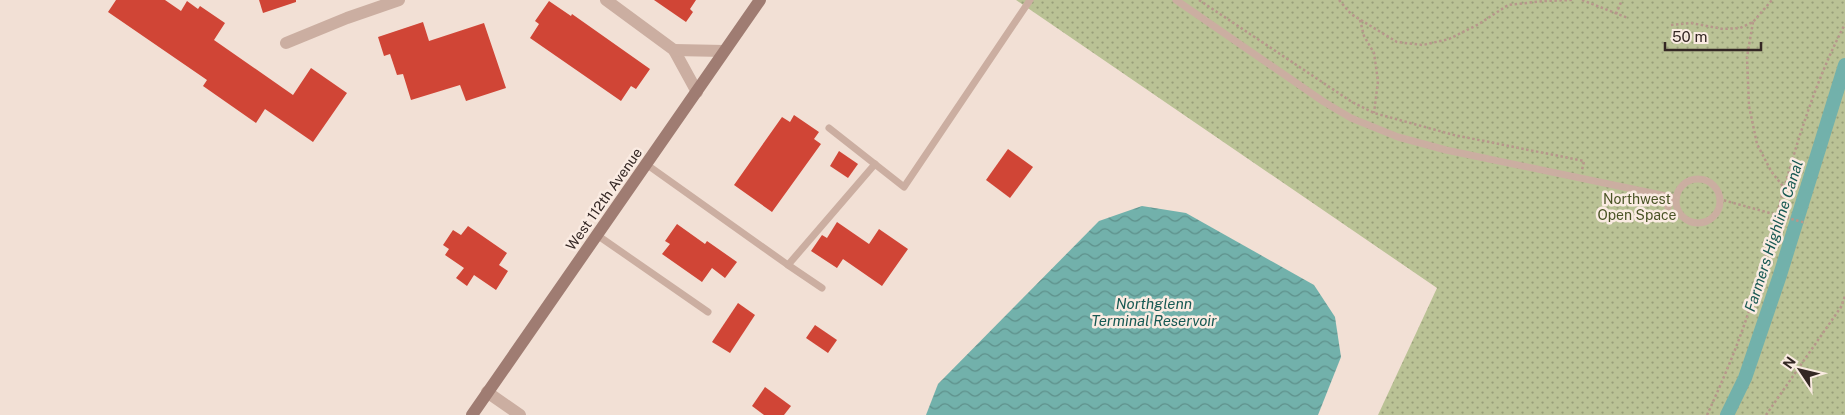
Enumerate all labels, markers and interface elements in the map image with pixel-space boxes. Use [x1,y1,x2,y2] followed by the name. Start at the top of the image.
[1665,20,1761,52] scale bar
[1672,28,1707,45] text: 50 m
[563,145,645,253] street label: West 112th Avenue
[1741,158,1806,314] water label: Farmers Highline Canal
[1598,191,1676,223] park label: Northwest Open Space
[1091,295,1217,329] water label: Northglenn Terminal Reservoir
[1775,345,1825,395] north arrow
[1780,353,1799,372] text: N

